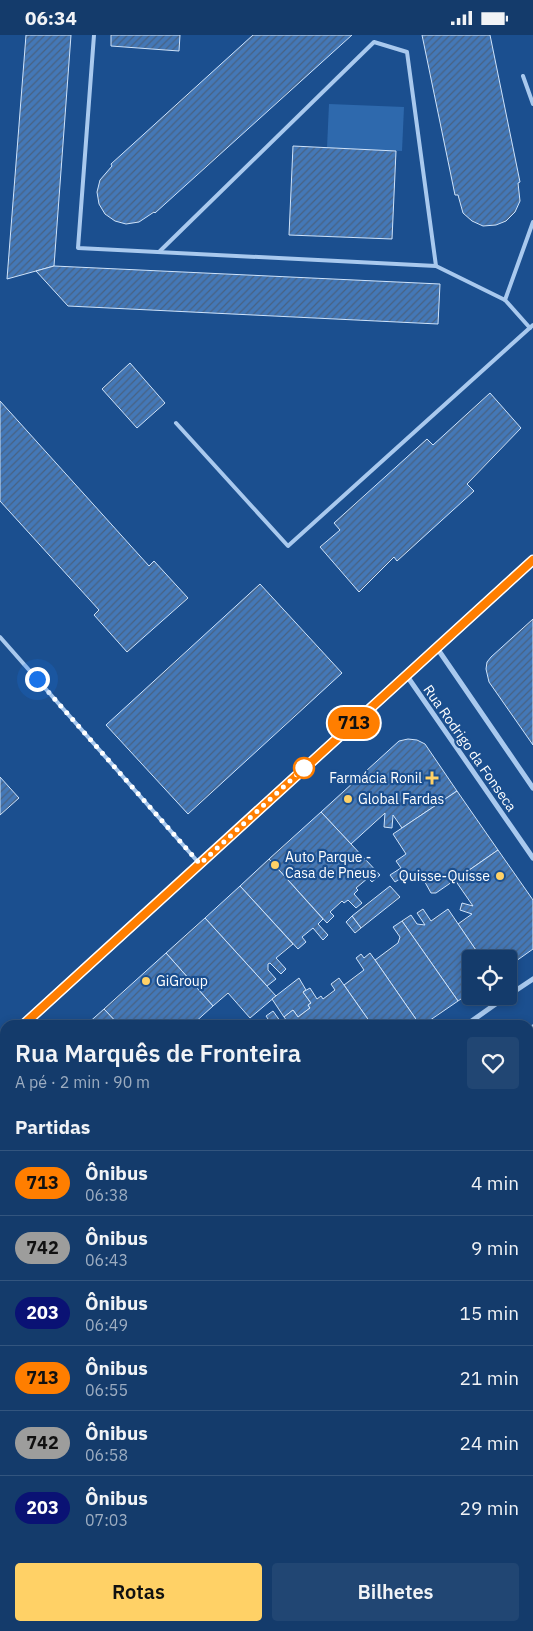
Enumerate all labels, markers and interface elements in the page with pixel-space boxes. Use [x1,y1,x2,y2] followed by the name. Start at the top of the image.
[25,6,77,30] text: 06:34
[25,667,50,692] your location
[419,681,521,815] street label: Rua Rodrigo da Fonseca
[325,707,383,739] line badge: 713
[338,711,370,734] text: 713
[293,757,315,779] unlabelled marker
[329,769,422,787] place label: Farmácia Ronil
[426,772,438,784] marker: Farmácia Ronil
[358,790,444,808] place label: Global Fardas
[342,793,354,805] marker: Global Fardas
[285,848,377,882] place label: Auto Parque - Casa de Pneus
[269,859,281,871] marker: Auto Parque - Casa de Pneus
[399,867,490,885] place label: Quisse-Quisse
[494,870,506,882] marker: Quisse-Quisse
[462,950,517,1005] map controls
[462,950,517,1005] button: locate
[156,972,208,990] place label: GiGroup
[140,975,152,987] marker: GiGroup
[15,1037,301,1069] text: Rua Marquês de Fronteira
[467,1037,519,1089] button: heart
[15,1072,150,1092] text: A pé · 2 min · 90 m
[15,1115,90,1139] text: Partidas
[85,1161,148,1185] text: Ônibus
[26,1171,59,1194] text: 713
[471,1171,519,1195] text: 4 min
[85,1185,128,1205] text: 06:38
[85,1226,148,1250] text: Ônibus
[26,1236,59,1259] text: 742
[471,1236,519,1260] text: 9 min
[85,1250,128,1270] text: 06:43
[85,1291,148,1315] text: Ônibus
[26,1301,59,1324] text: 203
[460,1301,519,1325] text: 15 min
[85,1315,128,1335] text: 06:49
[85,1356,148,1380] text: Ônibus
[26,1366,59,1389] text: 713
[460,1366,519,1390] text: 21 min
[85,1380,128,1400] text: 06:55
[85,1421,148,1445] text: Ônibus
[26,1431,59,1454] text: 742
[460,1431,519,1455] text: 24 min
[85,1445,128,1465] text: 06:58
[85,1486,148,1510] text: Ônibus
[26,1496,59,1519] text: 203
[460,1496,519,1520] text: 29 min
[85,1510,128,1530] text: 07:03
[15,1563,262,1621] button: Rotas
[272,1563,519,1621] button: Bilhetes

